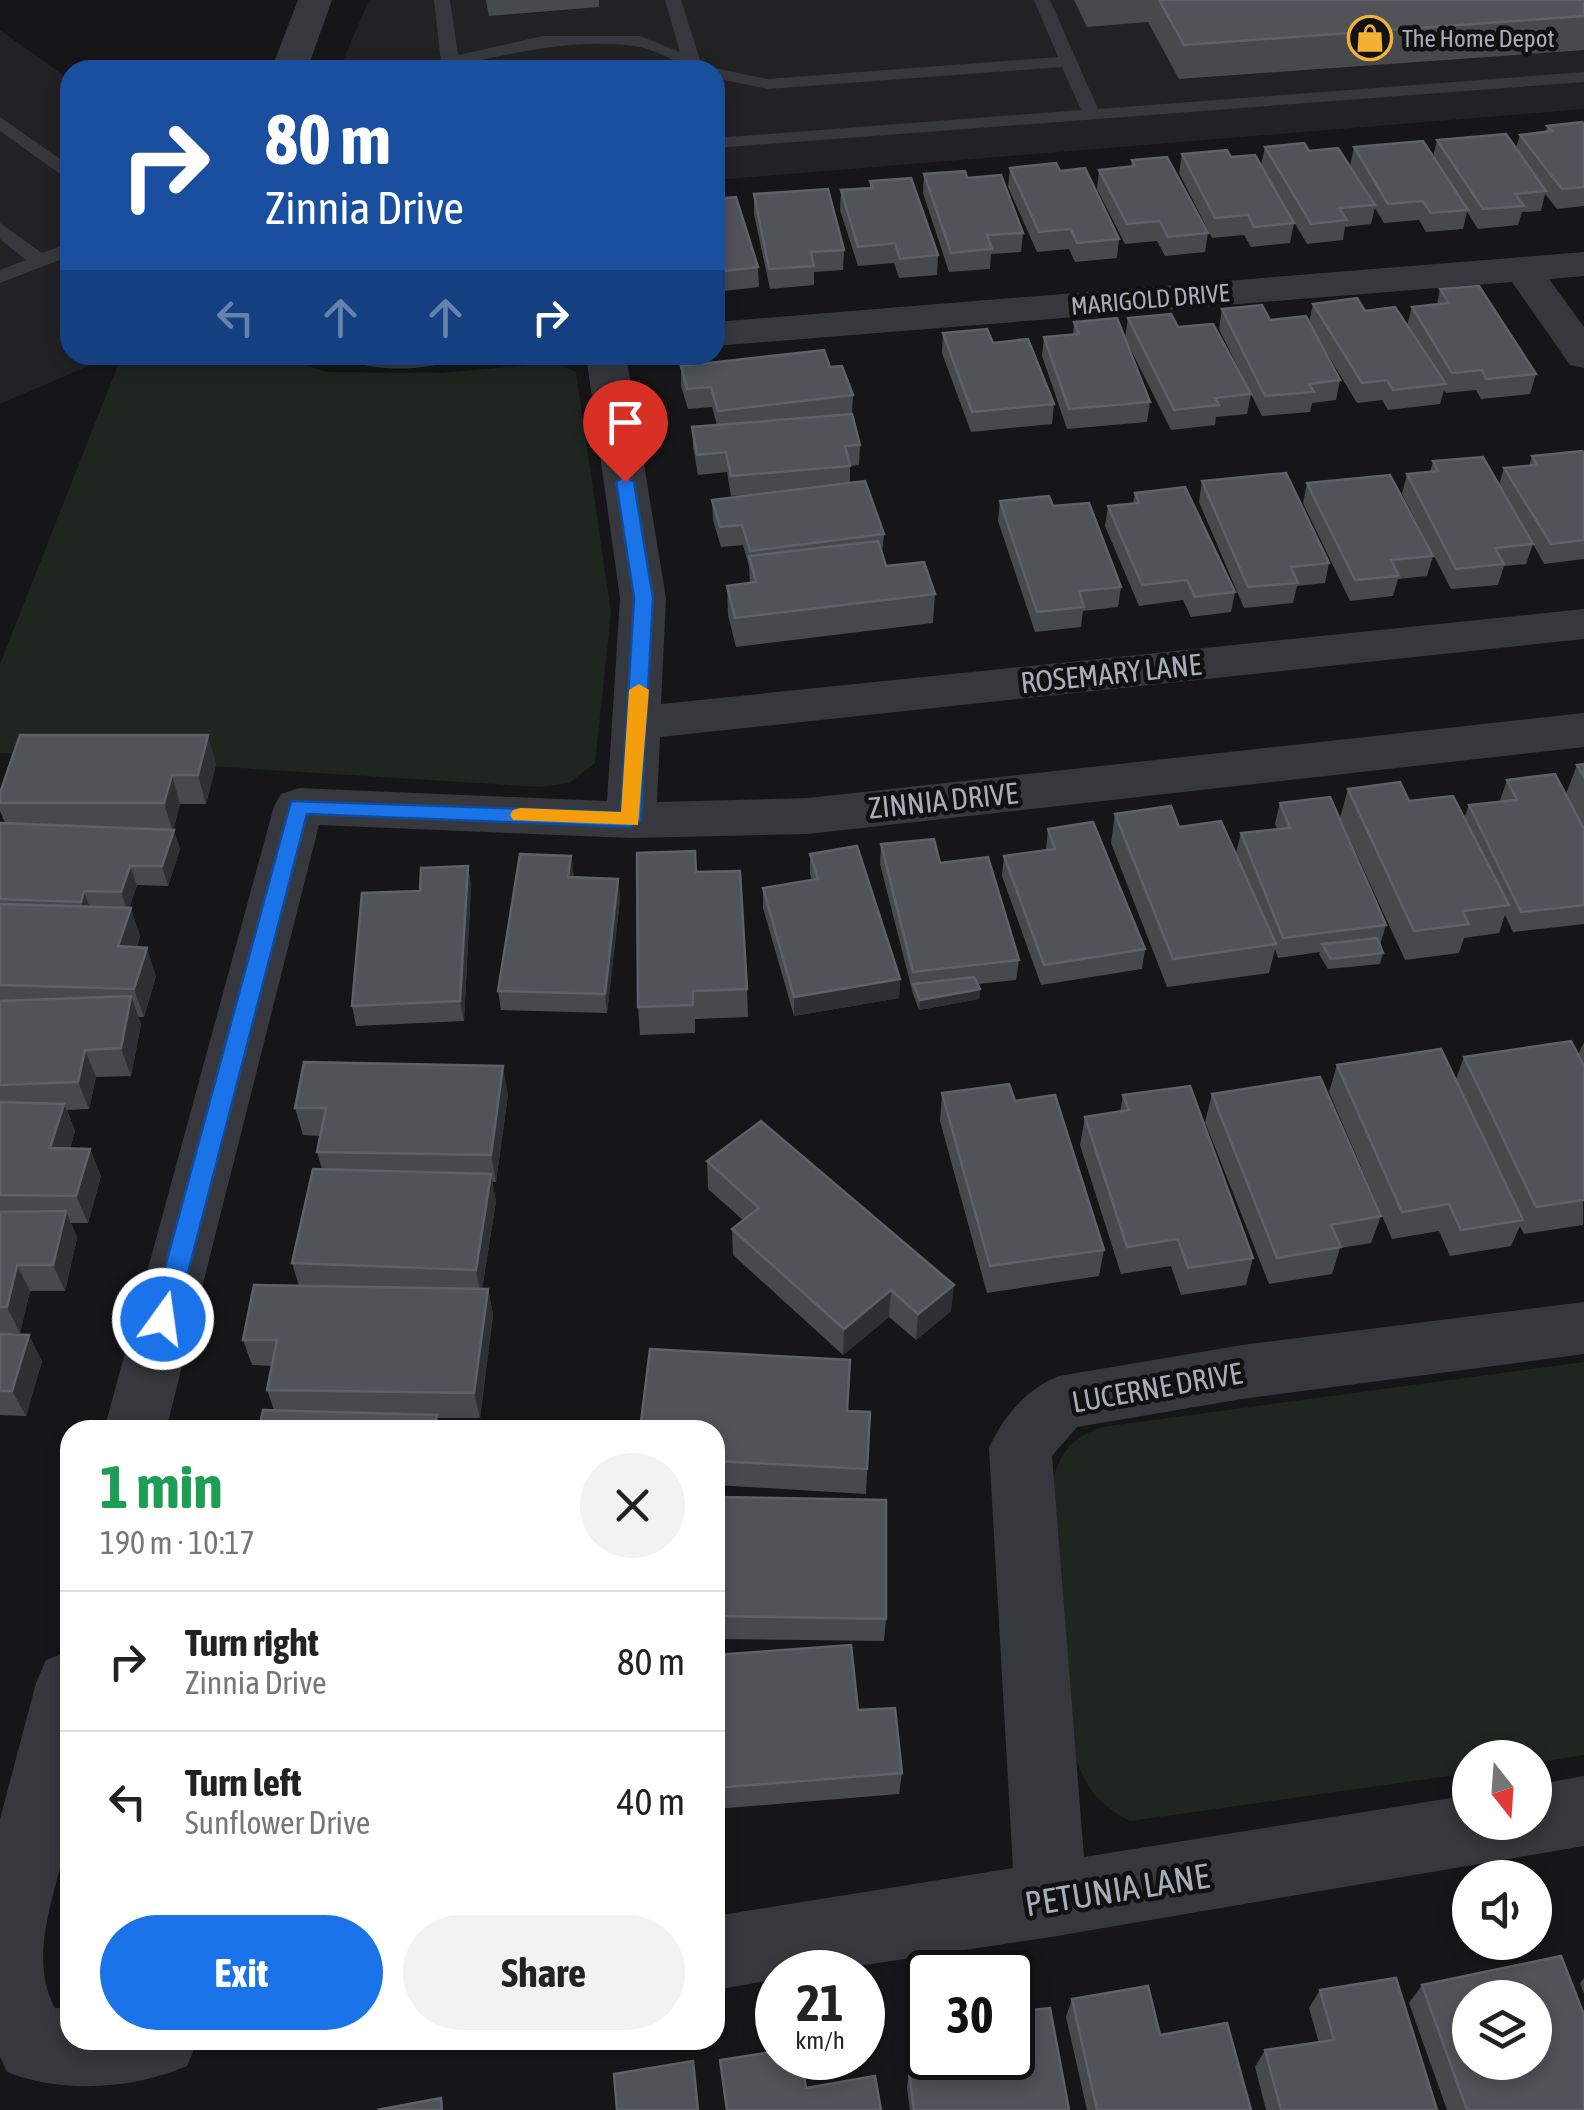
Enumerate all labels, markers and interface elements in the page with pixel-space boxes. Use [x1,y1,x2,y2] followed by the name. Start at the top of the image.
[1347,15,1393,61] shop icon: The Home Depot
[1402,24,1555,52] place label: The Home Depot
[265,99,391,179] text: 80 m
[100,100,230,230] icon: right
[265,182,464,234] text: Zinnia Drive
[1070,278,1231,320] street label: MARIGOLD DRIVE
[208,290,263,345] icon: left
[313,290,368,345] icon: ahead
[418,290,473,345] icon: ahead
[523,290,578,345] icon: right
[583,380,668,483] pin
[598,395,653,450] icon: arrive
[1019,647,1203,699] street label: ROSEMARY LANE
[867,775,1019,825] street label: ZINNIA DRIVE
[111,1267,215,1371] position arrow
[1069,1355,1245,1419] street label: LUCERNE DRIVE
[100,1452,223,1521] text: 1 min
[580,1453,685,1558] button: close
[100,1524,255,1561] text: 190 m · 10:17
[185,1621,319,1664] text: Turn right
[100,1634,155,1689] icon: right
[617,1640,685,1683] text: 80 m
[185,1664,327,1701] text: Zinnia Drive
[1452,1740,1552,1840] north arrow
[1452,1740,1552,2080] map controls
[185,1761,301,1804] text: Turn left
[100,1774,155,1829] icon: left
[617,1780,685,1823] text: 40 m
[185,1804,370,1841] text: Sunflower Drive
[1022,1855,1212,1923] street label: PETUNIA LANE
[1452,1860,1552,1960] button: sound
[100,1915,383,2030] button: Exit
[403,1915,685,2030] button: Share
[905,1950,1035,2080] speed limit sign: 30
[796,1974,843,2032] text: 21
[1452,1980,1552,2080] button: layers
[795,2026,845,2054] text: km/h

